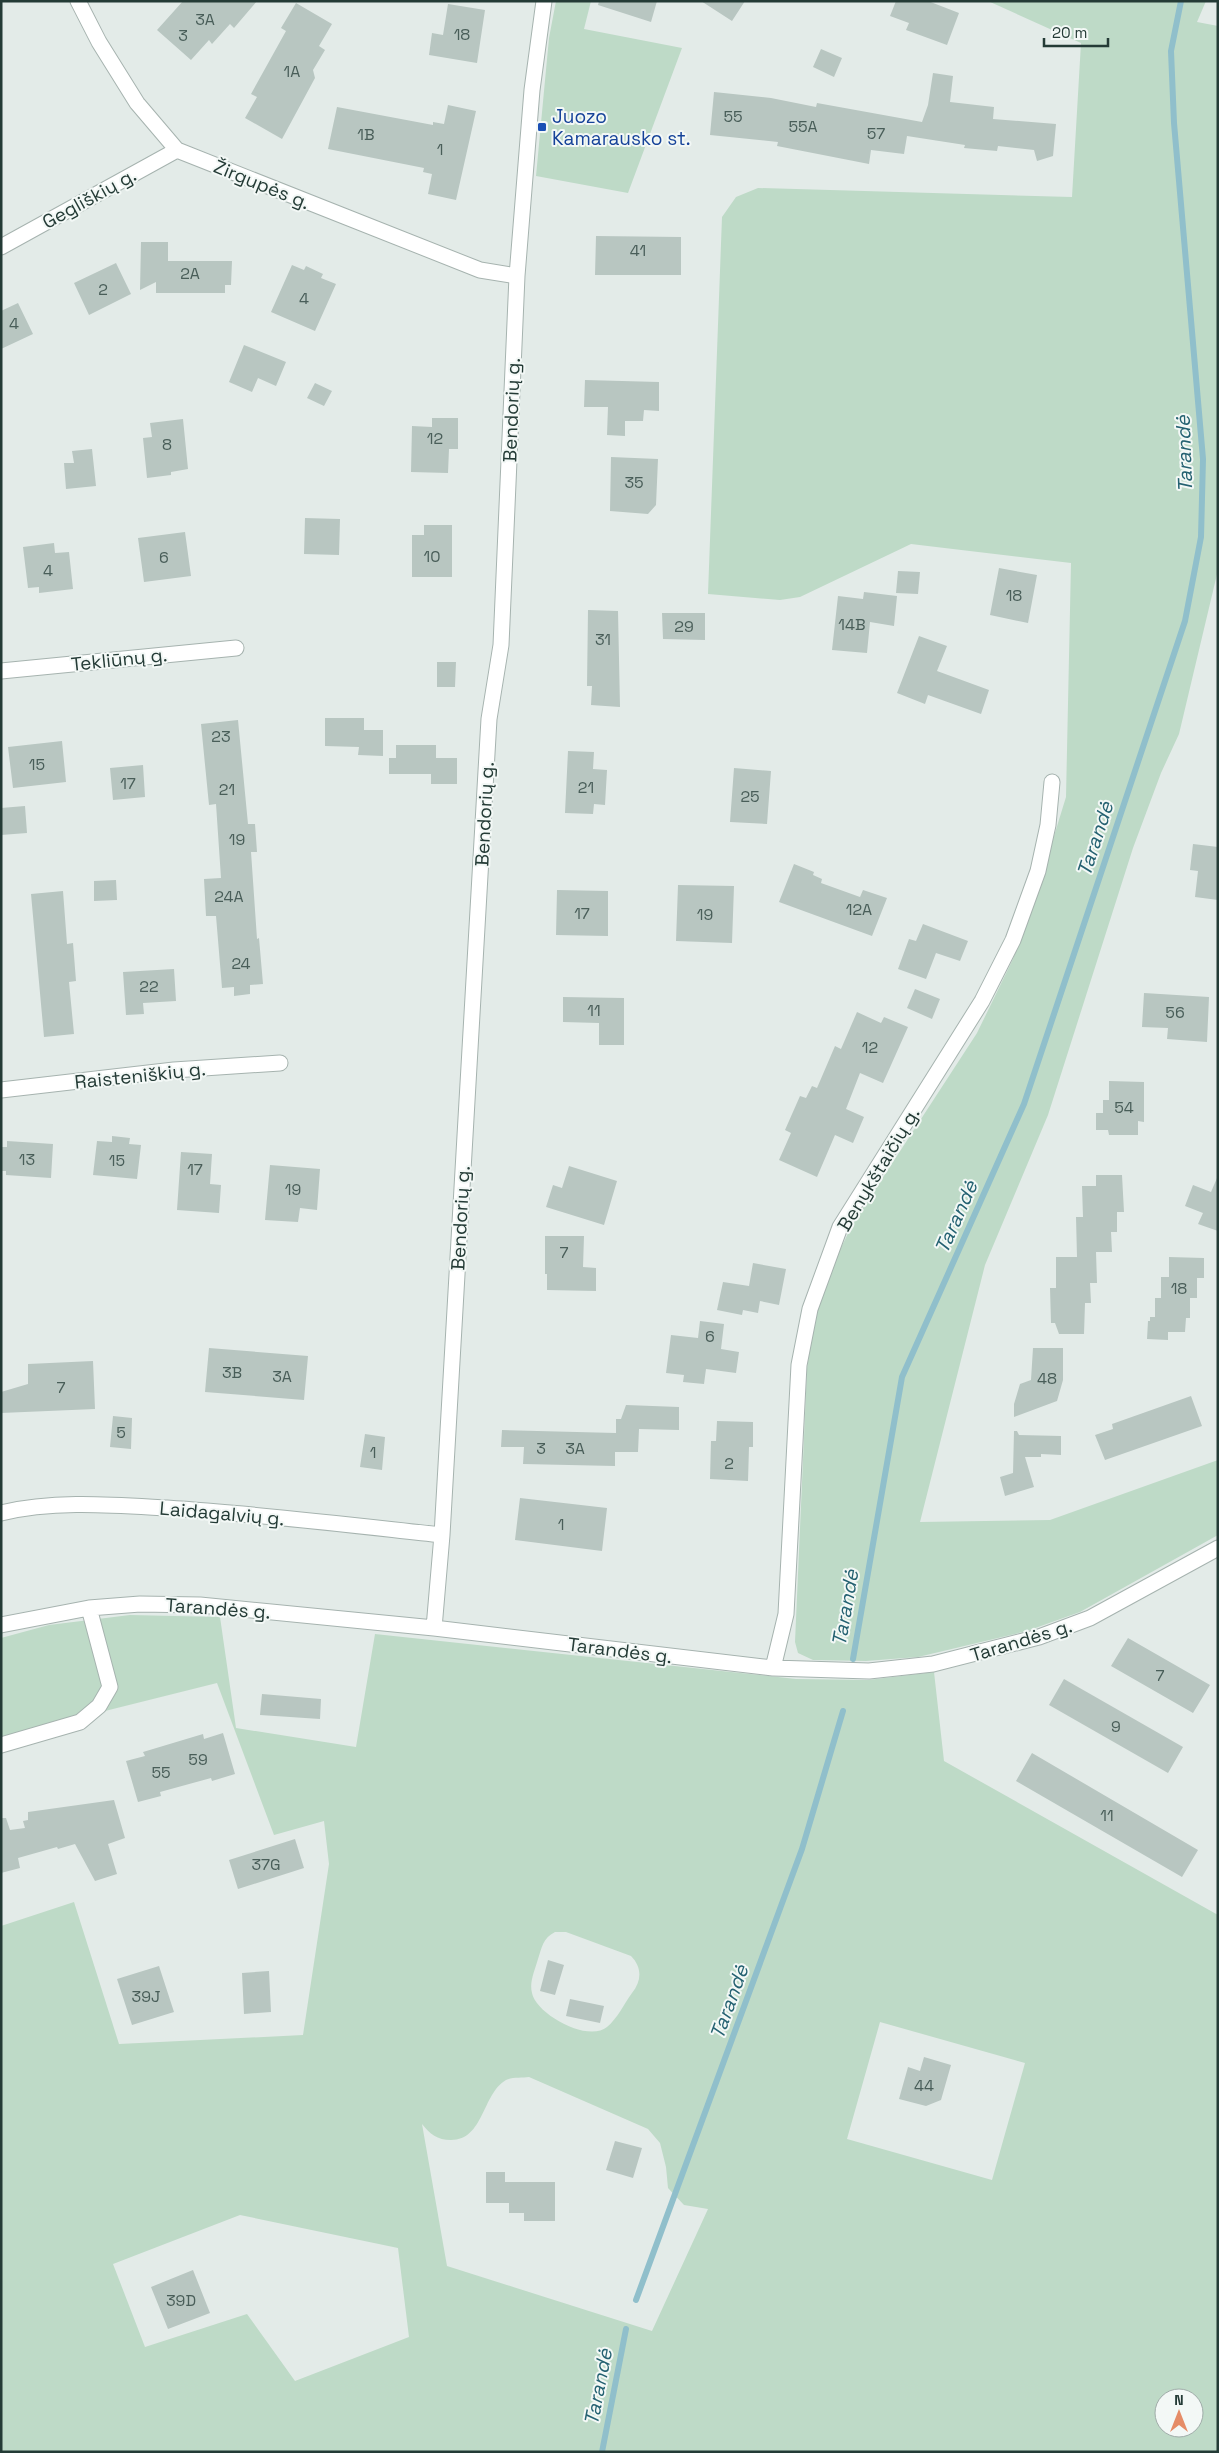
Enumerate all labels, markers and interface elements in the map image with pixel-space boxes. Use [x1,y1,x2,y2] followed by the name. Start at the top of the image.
[195,9,215,30] house number: 3A
[1044,15,1108,47] scale bar
[1052,23,1087,42] text: 20 m
[454,24,470,45] house number: 18
[178,25,188,46] house number: 3
[284,61,300,82] house number: 1A
[552,104,691,151] place label: Juozo Kamarausko st.
[723,106,743,127] house number: 55
[788,116,818,137] house number: 55A
[536,121,548,133] marker: Juozo Kamarausko st.
[867,123,885,144] house number: 57
[357,124,375,145] house number: 1B
[437,139,443,160] house number: 1
[210,154,314,215] street label: Žirgupės g.
[38,162,141,235] street label: Gegliškių g.
[630,240,646,261] house number: 41
[180,263,200,284] house number: 2A
[98,279,108,300] house number: 2
[299,288,309,309] house number: 4
[9,313,19,334] house number: 4
[497,357,526,463] street label: Bendorių g.
[1170,414,1198,493] water label: Tarandė
[427,428,443,449] house number: 12
[162,434,172,455] house number: 8
[624,472,644,493] house number: 35
[424,546,440,567] house number: 10
[159,547,169,568] house number: 6
[43,560,53,581] house number: 4
[1006,585,1022,606] house number: 18
[838,614,866,635] house number: 14B
[674,616,694,637] house number: 29
[595,629,611,650] house number: 31
[70,642,168,677] street label: Tekliūnų g.
[211,726,231,747] house number: 23
[29,754,45,775] house number: 15
[469,761,500,867] street label: Bendorių g.
[120,773,136,794] house number: 17
[578,777,594,798] house number: 21
[219,779,235,800] house number: 21
[740,786,760,807] house number: 25
[1071,797,1120,880] water label: Tarandė
[229,829,245,850] house number: 19
[214,886,244,907] house number: 24A
[846,899,872,920] house number: 12A
[574,903,590,924] house number: 17
[697,904,713,925] house number: 19
[231,953,251,974] house number: 24
[139,976,159,997] house number: 22
[587,1000,601,1021] house number: 11
[1165,1002,1185,1023] house number: 56
[862,1037,878,1058] house number: 12
[73,1056,207,1095] street label: Raisteniškių g.
[1114,1097,1134,1118] house number: 54
[832,1103,925,1236] street label: Benykštaičių g.
[19,1149,35,1170] house number: 13
[109,1150,125,1171] house number: 15
[187,1159,203,1180] house number: 17
[445,1165,476,1271] street label: Bendorių g.
[928,1175,984,1258] water label: Tarandė
[285,1179,301,1200] house number: 19
[559,1242,569,1263] house number: 7
[1171,1278,1187,1299] house number: 18
[705,1326,715,1347] house number: 6
[222,1362,242,1383] house number: 3B
[272,1366,292,1387] house number: 3A
[1037,1368,1057,1389] house number: 48
[56,1377,66,1398] house number: 7
[116,1422,126,1443] house number: 5
[536,1438,546,1459] house number: 3
[565,1438,585,1459] house number: 3A
[370,1442,376,1463] house number: 1
[724,1453,734,1474] house number: 2
[159,1496,285,1531] street label: Laidagalvių g.
[558,1514,564,1535] house number: 1
[825,1567,865,1648] water label: Tarandė
[165,1592,271,1625] street label: Tarandės g.
[967,1613,1075,1668] street label: Tarandės g.
[566,1632,674,1669] street label: Tarandės g.
[1155,1665,1165,1686] house number: 7
[1111,1716,1121,1737] house number: 9
[188,1749,208,1770] house number: 59
[151,1762,171,1783] house number: 55
[1100,1805,1114,1826] house number: 11
[251,1854,281,1875] house number: 37G
[704,1960,755,2043] water label: Tarandė
[132,1986,160,2007] house number: 39J
[914,2075,934,2096] house number: 44
[166,2290,196,2311] house number: 39D
[578,2345,618,2427] water label: Tarandė
[1154,2388,1204,2438] north arrow
[1174,2391,1184,2409] text: N

